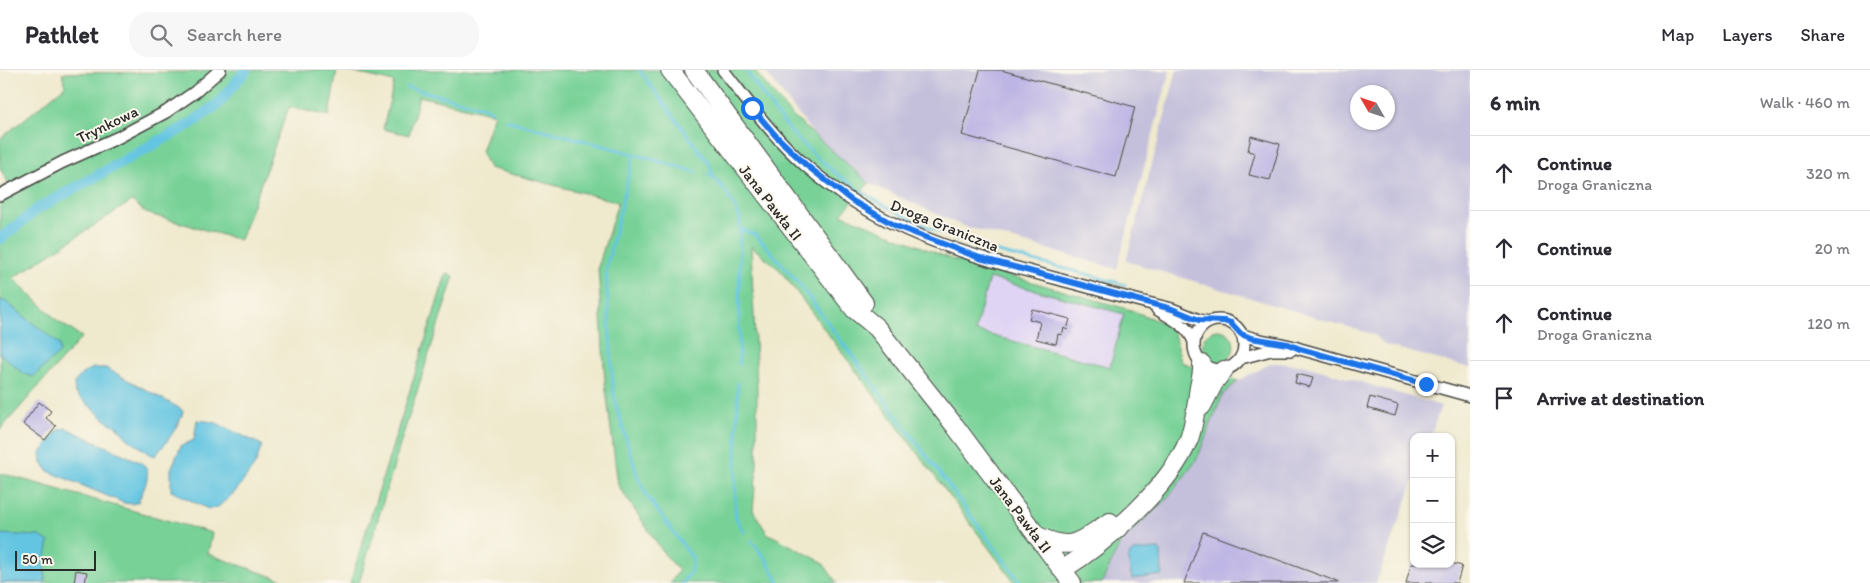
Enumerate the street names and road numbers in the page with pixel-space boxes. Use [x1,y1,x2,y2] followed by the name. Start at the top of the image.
[73,101,141,147] street label: Trynkowa
[735,160,806,244] street label: Jana Pawła II
[888,195,1002,256] street label: Droga Graniczna
[986,472,1056,556] street label: Jana Pawła II

